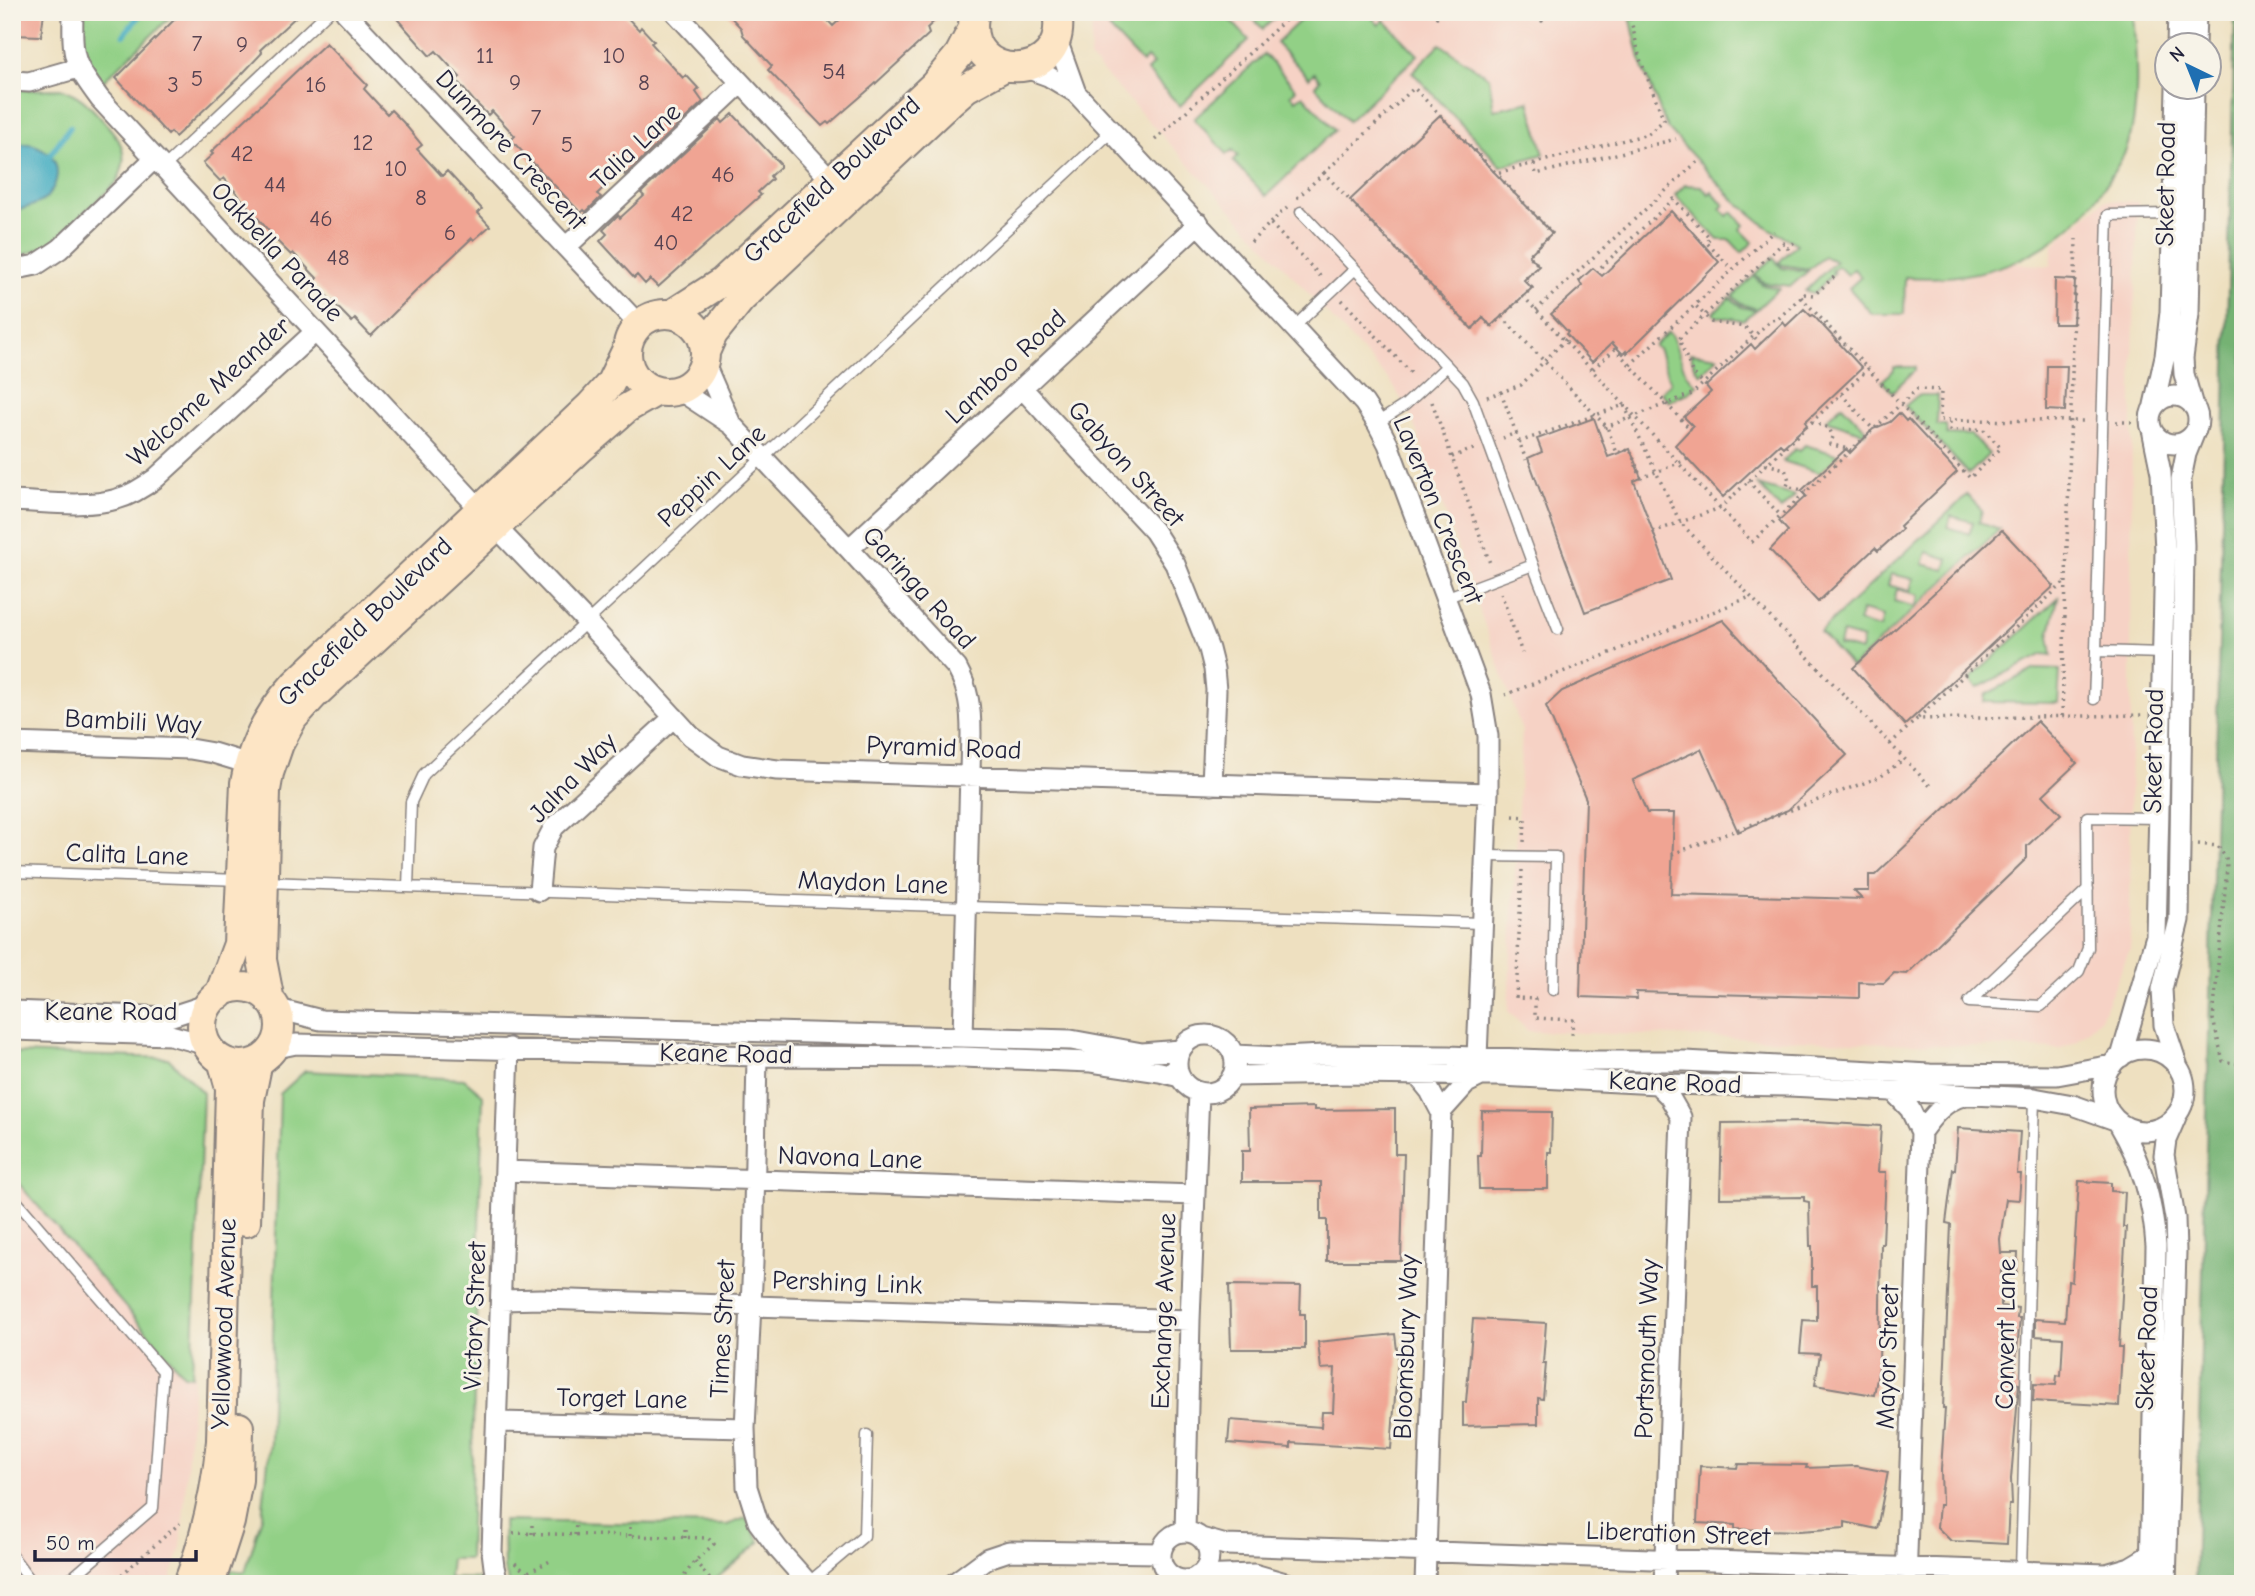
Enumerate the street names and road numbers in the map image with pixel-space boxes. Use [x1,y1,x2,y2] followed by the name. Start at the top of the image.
[429,64,594,237] street label: Dunmore Crescent
[737,90,927,270] street label: Gracefield Boulevard
[585,97,687,195] street label: Talia Lane
[2150,121,2182,247] street label: Skeet Road
[205,176,349,328] street label: Oakbella Parade
[940,304,1072,430] street label: Lamboo Road
[121,311,297,473] street label: Welcome Meander
[1062,395,1191,534] street label: Gabyon Street
[1387,412,1490,610] street label: Laverton Crescent
[652,418,772,534] street label: Peppin Lane
[856,520,982,656] street label: Garinga Road
[272,531,458,713] street label: Gracefield Boulevard
[2138,688,2170,814] street label: Skeet Road
[64,703,203,741] street label: Bambili Way
[523,727,623,829] street label: Jalna Way
[866,730,1022,766] street label: Pyramid Road
[65,838,189,872] street label: Calita Lane
[797,865,949,901] street label: Maydon Lane
[44,997,178,1027] street label: Keane Road
[659,1038,793,1070] street label: Keane Road
[1608,1066,1742,1100] street label: Keane Road
[777,1140,923,1176] street label: Navona Lane
[1146,1212,1182,1410] street label: Exchange Avenue
[205,1218,243,1430] street label: Yellowwood Avenue
[457,1240,493,1391] street label: Victory Street
[1388,1254,1424,1440] street label: Bloomsbury Way
[704,1257,742,1399] street label: Times Street
[1629,1258,1665,1440] street label: Portsmouth Way
[1990,1258,2022,1410] street label: Convent Lane
[771,1265,923,1301] street label: Pershing Link
[1870,1283,1906,1430] street label: Mayor Street
[2130,1285,2164,1411] street label: Skeet Road
[556,1383,688,1415] street label: Torget Lane
[1585,1516,1772,1552] street label: Liberation Street

